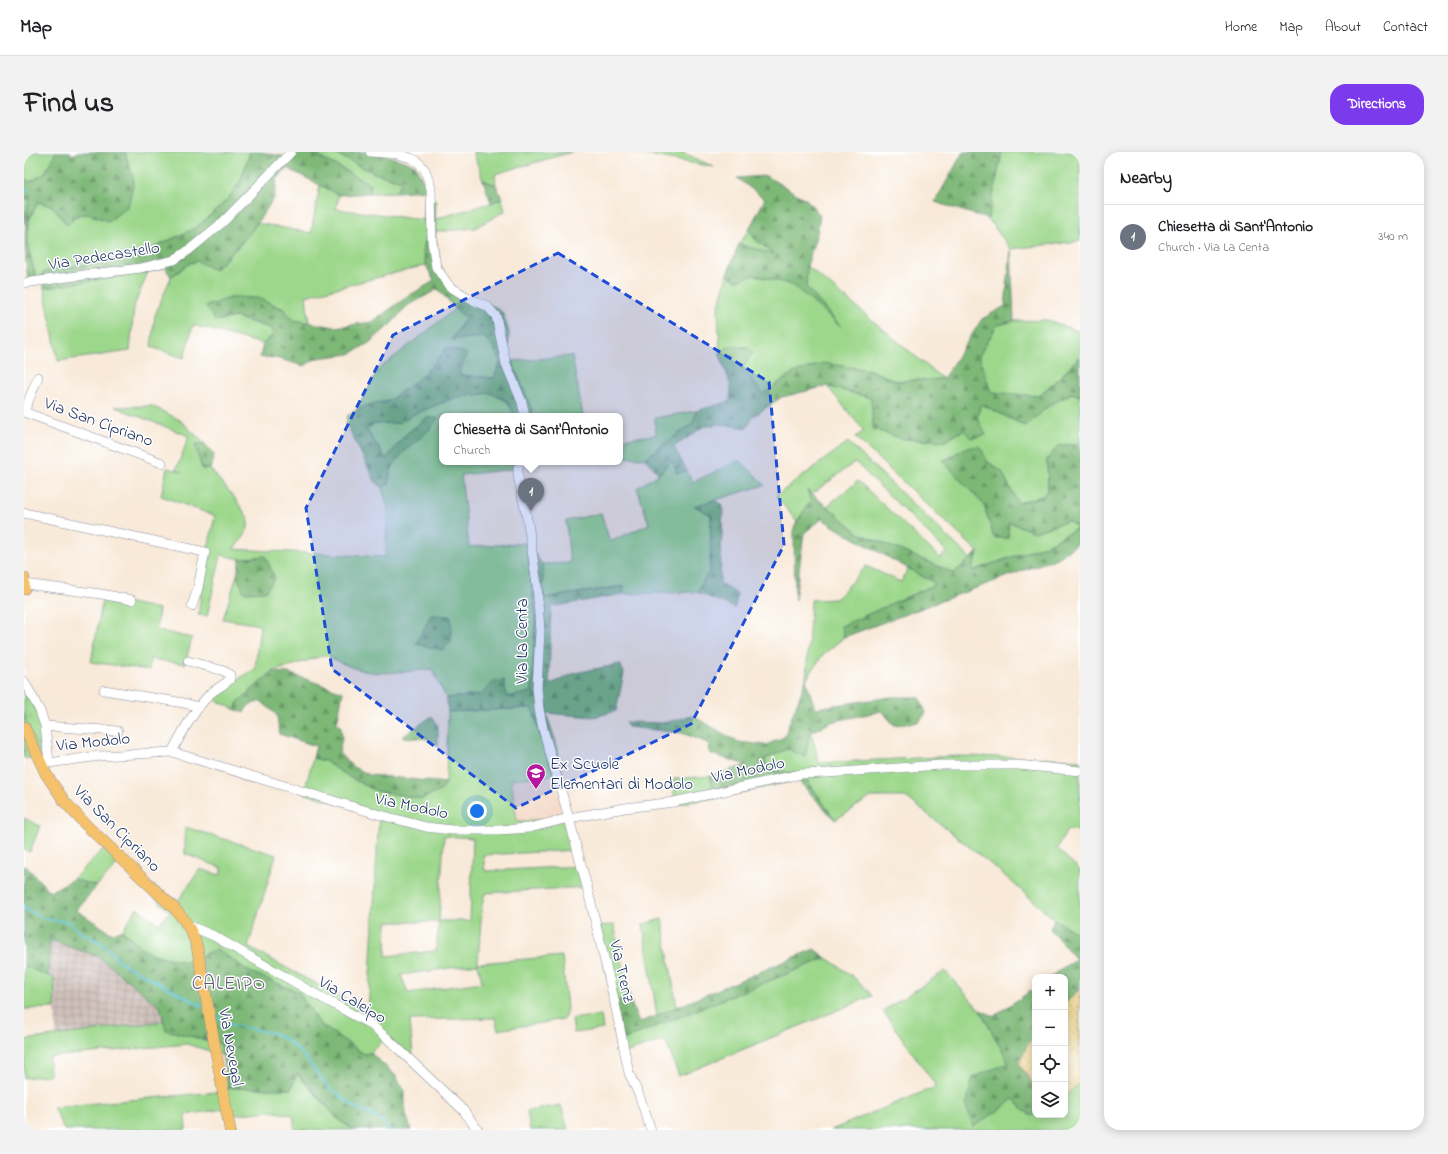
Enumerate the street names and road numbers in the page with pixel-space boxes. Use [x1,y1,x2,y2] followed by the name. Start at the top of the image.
[46,235,162,278] street label: Via Pedecastello
[40,391,157,454] street label: Via San Cipriano
[510,598,535,685] street label: Via La Centa
[54,726,131,759] street label: Via Modolo
[709,751,787,791] street label: Via Modolo
[67,779,166,878] street label: Via San Cipriano
[372,786,451,826] street label: Via Modolo
[602,937,641,1006] street label: Via Trenz
[313,970,391,1031] street label: Via Caleipo
[209,1005,250,1089] street label: Via Nevegal

